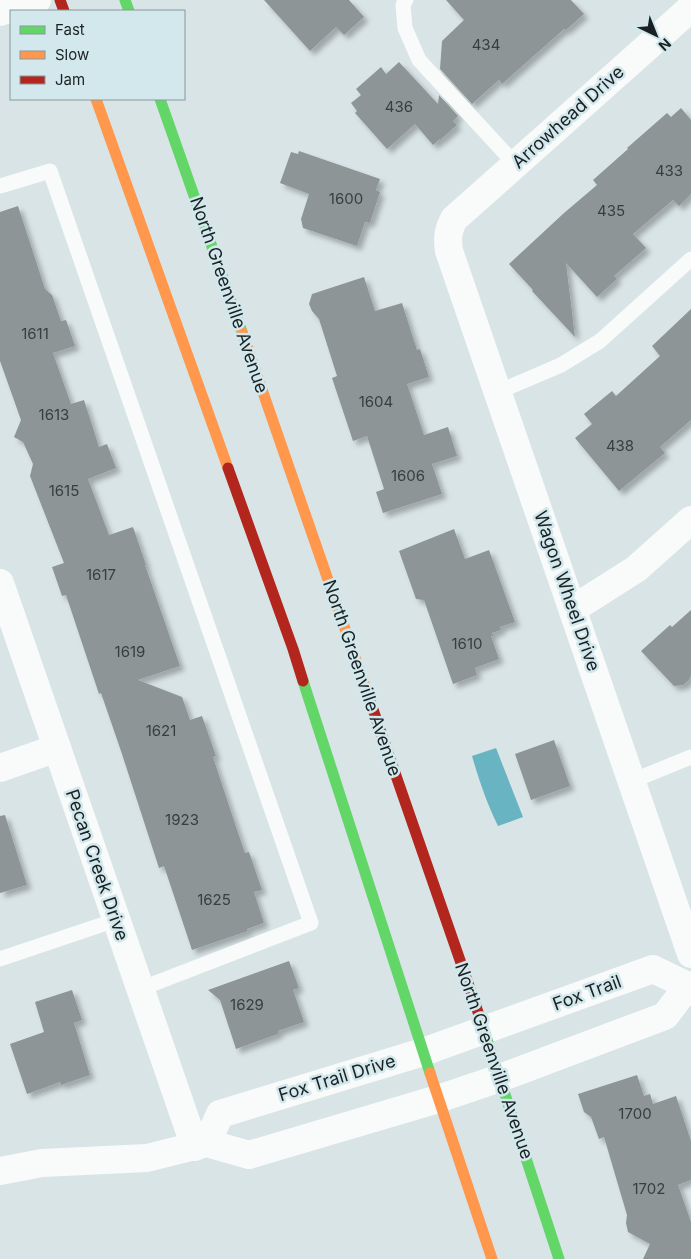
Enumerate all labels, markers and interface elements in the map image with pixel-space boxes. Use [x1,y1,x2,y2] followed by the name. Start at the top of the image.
[10,10,185,100] legend
[631,10,681,60] north arrow
[55,20,85,39] text: Fast
[472,35,500,54] house number: 434
[656,35,675,55] text: N
[55,45,89,64] text: Slow
[507,61,628,172] street label: Arrowhead Drive
[55,70,85,89] text: Jam
[385,97,413,116] house number: 436
[655,161,683,180] house number: 433
[329,189,363,208] house number: 1600
[186,194,273,396] street label: North Greenville Avenue
[597,201,625,220] house number: 435
[21,324,49,343] house number: 1611
[359,392,393,411] house number: 1604
[39,405,69,424] house number: 1613
[606,436,634,455] house number: 438
[391,466,425,485] house number: 1606
[49,481,79,500] house number: 1615
[530,508,605,674] street label: Wagon Wheel Drive
[86,565,116,584] house number: 1617
[319,577,406,779] street label: North Greenville Avenue
[452,634,482,653] house number: 1610
[115,642,145,661] house number: 1619
[146,721,176,740] house number: 1621
[62,787,133,943] street label: Pecan Creek Drive
[165,810,199,829] house number: 1923
[197,890,231,909] house number: 1625
[451,960,538,1162] street label: North Greenville Avenue
[550,970,624,1015] street label: Fox Trail
[230,995,264,1014] house number: 1629
[276,1050,398,1105] street label: Fox Trail Drive
[618,1104,652,1123] house number: 1700
[633,1179,665,1198] house number: 1702

